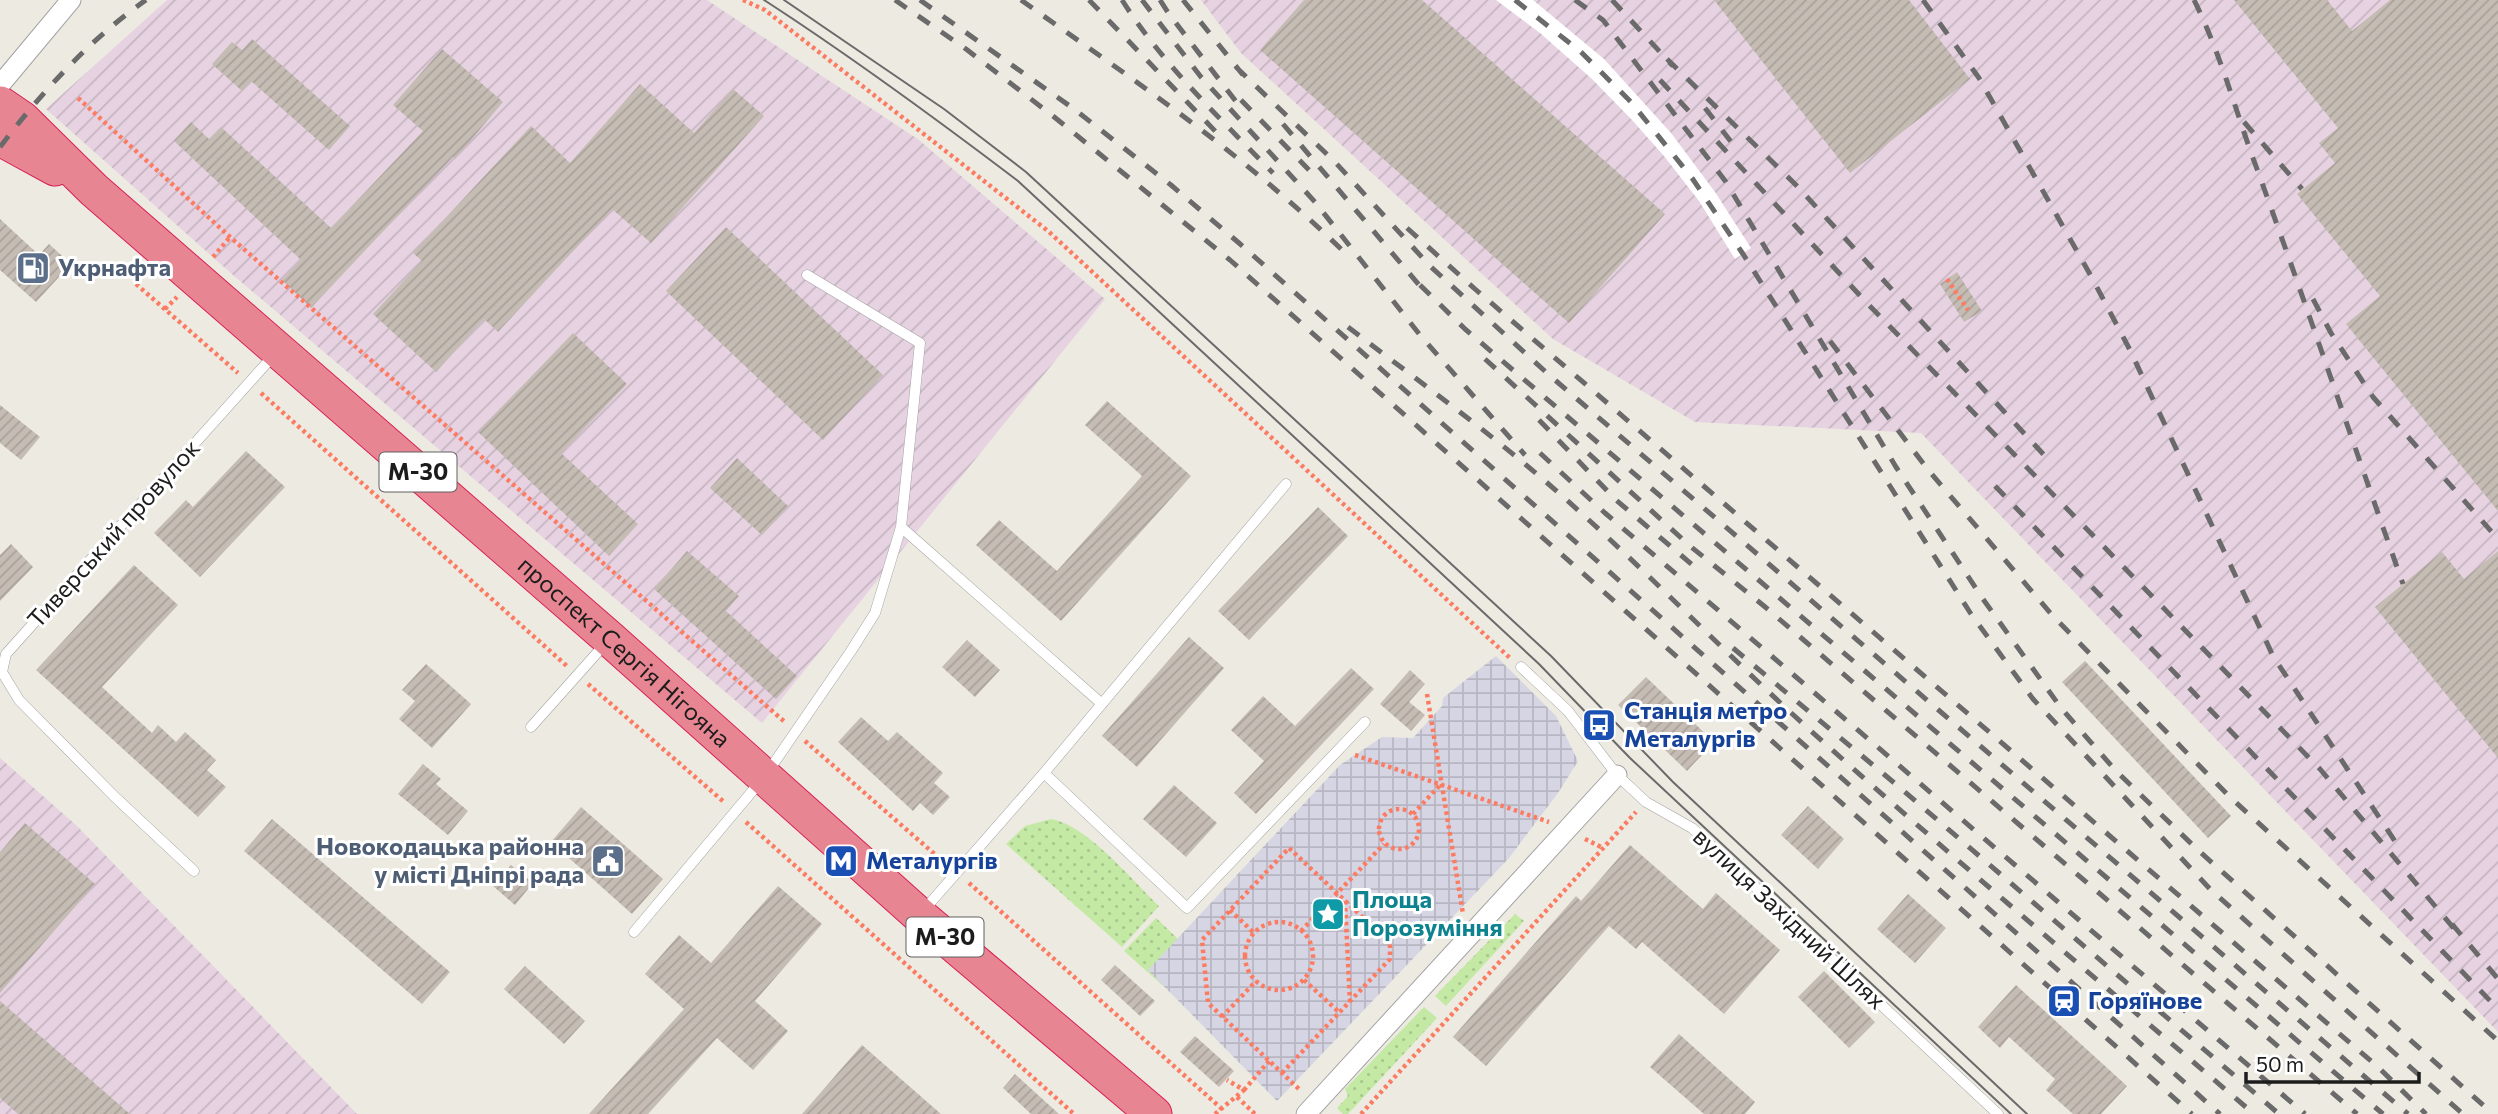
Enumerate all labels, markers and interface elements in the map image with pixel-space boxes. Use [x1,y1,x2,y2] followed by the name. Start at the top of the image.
[14,249,52,287] fuel station icon: Укрнафта
[58,252,171,281] place label: Укрнафта
[21,433,205,633] street label: Тиверський провулок
[380,452,457,492] road number: М-30
[513,550,737,753] street label: проспект Сергія Нігояна
[1624,695,1787,752] place label: Станція метро Металургів
[1580,706,1618,744] bus stop icon: Станція метро Металургів
[1688,821,1892,1015] street label: вулиця Західний Шлях
[316,831,584,888] place label: Новокодацька районна у місті Дніпрі рада
[589,842,627,880] public building icon: Новокодацька районна у місті Дніпрі рада
[822,842,860,880] metro station icon: Металургів
[866,845,998,874] place label: Металургів
[1352,884,1503,941] place label: Площа Порозуміння
[1309,895,1347,933] place icon: Площа Порозуміння
[906,918,984,956] road number: М-30
[2045,982,2083,1020] station icon: Горяїнове
[2088,985,2202,1014] place label: Горяїнове
[2246,1040,2419,1084] scale bar
[2256,1051,2304,1076] text: 50 m

